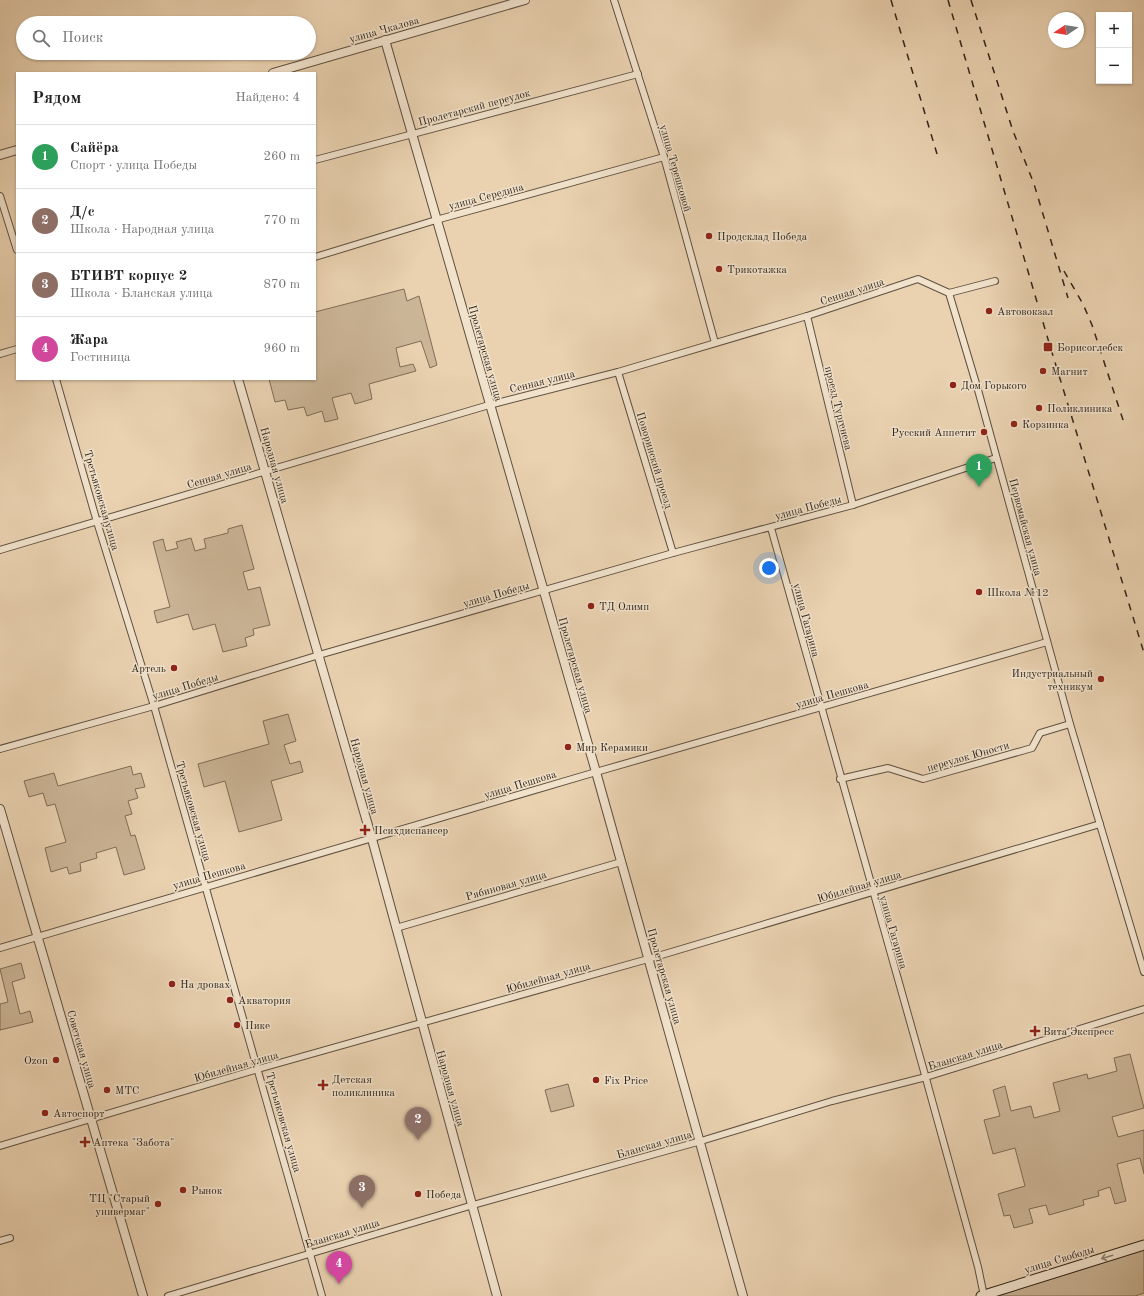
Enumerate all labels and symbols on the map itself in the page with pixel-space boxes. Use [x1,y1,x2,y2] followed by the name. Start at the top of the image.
[1048,12,1084,48] north arrow
[348,15,421,46] street label: улица Чкалова
[417,88,532,129] street label: Пролетарский переулок
[657,124,692,213] street label: улица Терешковой
[448,182,526,213] street label: улица Середина
[704,231,714,241] marker: Продсклад Победа
[717,232,808,243] place label: Продсклад Победа
[714,264,724,274] marker: Трикотажка
[727,265,787,276] place label: Трикотажка
[819,277,886,308] street label: Сенная улица
[466,304,504,403] street label: Пролетарская улица
[984,306,994,316] marker: Автовокзал
[997,307,1054,318] place label: Автовокзал
[1042,341,1054,353] marker: Борисоглебск
[1057,343,1123,354] place label: Борисоглебск
[822,365,853,452] street label: проезд Тургенева
[1038,366,1048,376] marker: Магнит
[1051,367,1088,378] place label: Магнит
[509,369,577,396] street label: Сенная улица
[948,380,958,390] marker: Дом Горького
[961,381,1027,392] place label: Дом Горького
[1034,403,1044,413] marker: Поликлиника
[1047,404,1113,415] place label: Поликлиника
[634,411,674,511] street label: Поворинский проезд
[1009,419,1019,429] marker: Корзинка
[1022,420,1069,431] place label: Корзинка
[257,426,290,505] street label: Народная улица
[979,427,989,437] marker: Русский Аппетит
[891,428,976,439] place label: Русский Аппетит
[81,449,120,552] street label: Третьяковская улица
[966,454,992,487] pin: 1
[186,461,254,491] street label: Сенная улица
[1006,477,1043,578] street label: Первомайская улица
[774,494,843,523] street label: улица Победы
[759,558,779,578] your location
[462,581,531,610] street label: улица Победы
[790,582,821,659] street label: улица Гагарина
[974,587,984,597] marker: Школа №12
[987,588,1049,599] place label: Школа №12
[586,601,596,611] marker: ТД Олимп
[599,602,649,613] place label: ТД Олимп
[556,616,594,715] street label: Пролетарская улица
[169,663,179,673] marker: Артель
[131,664,166,675] place label: Артель
[1011,669,1093,693] place label: Индустриальный техникум
[151,672,220,703] street label: улица Победы
[1096,674,1106,684] marker: Индустриальный техникум
[795,680,871,711] street label: улица Пешкова
[347,737,380,816] street label: Народная улица
[926,740,1011,774] street label: переулок Юности
[563,742,573,752] marker: Мир Керамики
[576,743,648,754] place label: Мир Керамики
[173,760,212,863] street label: Третьяковская улица
[483,769,558,802] street label: улица Пешкова
[359,824,371,836] marker: Психдиспансер
[374,826,449,837] place label: Психдиспансер
[172,861,248,892] street label: улица Пешкова
[465,869,549,903] street label: Рябиновая улица
[816,869,903,905] street label: Юбилейная улица
[877,894,908,971] street label: улица Гагарина
[645,927,683,1026] street label: Пролетарская улица
[505,961,592,996] street label: Юбилейная улица
[167,979,177,989] marker: На дровах
[180,980,230,991] place label: На дровах
[225,995,235,1005] marker: Акватория
[238,996,291,1007] place label: Акватория
[64,1009,97,1090] street label: Советская улица
[232,1020,242,1030] marker: Пике
[245,1021,270,1032] place label: Пике
[1030,1026,1040,1036] marker: Вита Экспресс
[1043,1027,1114,1038] place label: Вита Экспресс
[927,1040,1005,1073] street label: Бланская улица
[433,1049,466,1128] street label: Народная улица
[193,1050,280,1085] street label: Юбилейная улица
[51,1055,61,1065] marker: Ozon
[24,1056,48,1067] place label: Ozon
[263,1071,302,1174] street label: Третьяковская улица
[332,1075,395,1099] place label: Детская поликлиника
[591,1075,601,1085] marker: Fix Price
[604,1076,648,1087] place label: Fix Price
[317,1079,329,1091] marker: Детская поликлиника
[102,1085,112,1095] marker: МТС
[115,1086,139,1097] place label: МТС
[405,1107,431,1140] pin: 2
[40,1108,50,1118] marker: Автоспорт
[53,1109,105,1120] place label: Автоспорт
[616,1129,694,1161] street label: Бланская улица
[80,1137,90,1147] marker: Аптека "Забота"
[93,1138,174,1149] place label: Аптека "Забота"
[349,1175,375,1208] pin: 3
[178,1185,188,1195] marker: Рынок
[191,1186,223,1197] place label: Рынок
[413,1189,423,1199] marker: Победа
[426,1190,462,1201] place label: Победа
[89,1194,150,1218] place label: ТЦ "Старый универмаг"
[153,1199,163,1209] marker: ТЦ "Старый универмаг"
[304,1218,382,1251] street label: Бланская улица
[1023,1245,1096,1276] street label: улица Свободы
[326,1251,352,1284] pin: 4
[1100,1254,1113,1261] one-way arrow

